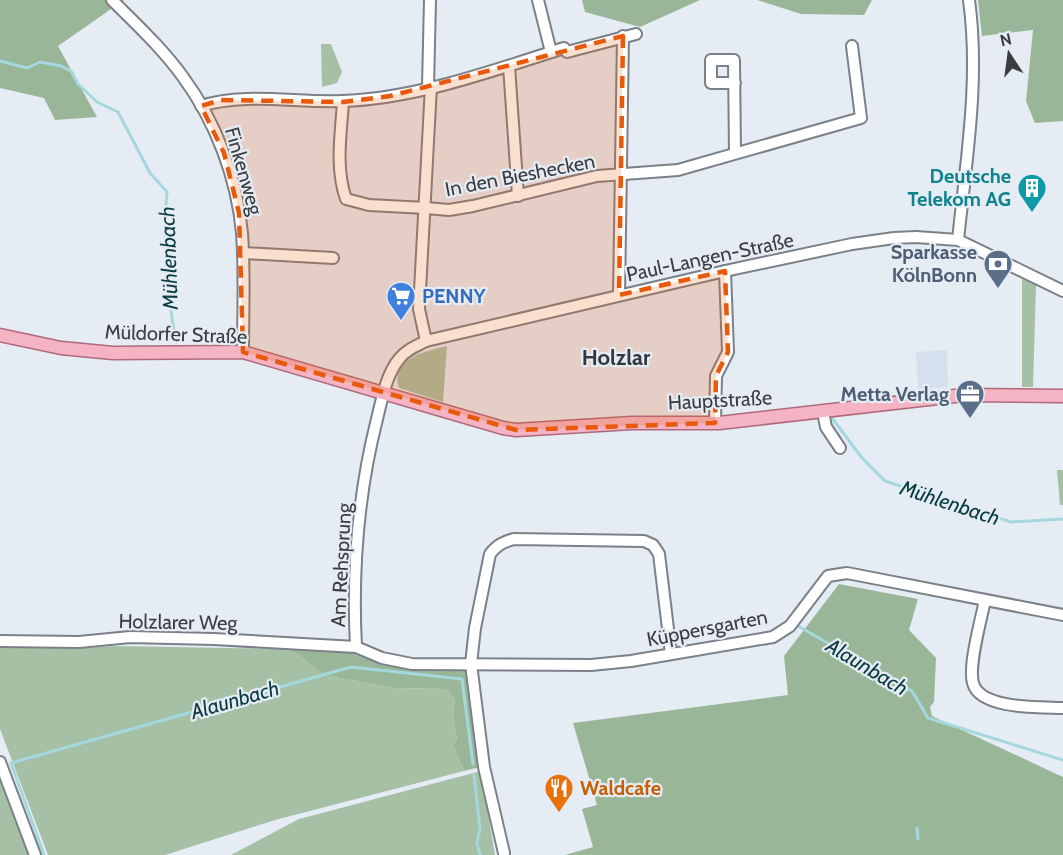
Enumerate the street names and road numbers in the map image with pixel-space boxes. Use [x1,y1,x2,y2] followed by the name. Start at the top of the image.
[220,124,268,219] street label: Finkenweg
[443,149,597,201] street label: In den Bieshecken
[624,228,796,286] street label: Paul-Langen-Straße
[104,320,248,348] street label: Müldorfer Straße
[667,385,773,415] street label: Hauptstraße
[326,501,356,628] street label: Am Rehsprung
[645,605,769,651] street label: Küppersgarten
[118,609,239,635] street label: Holzlarer Weg

